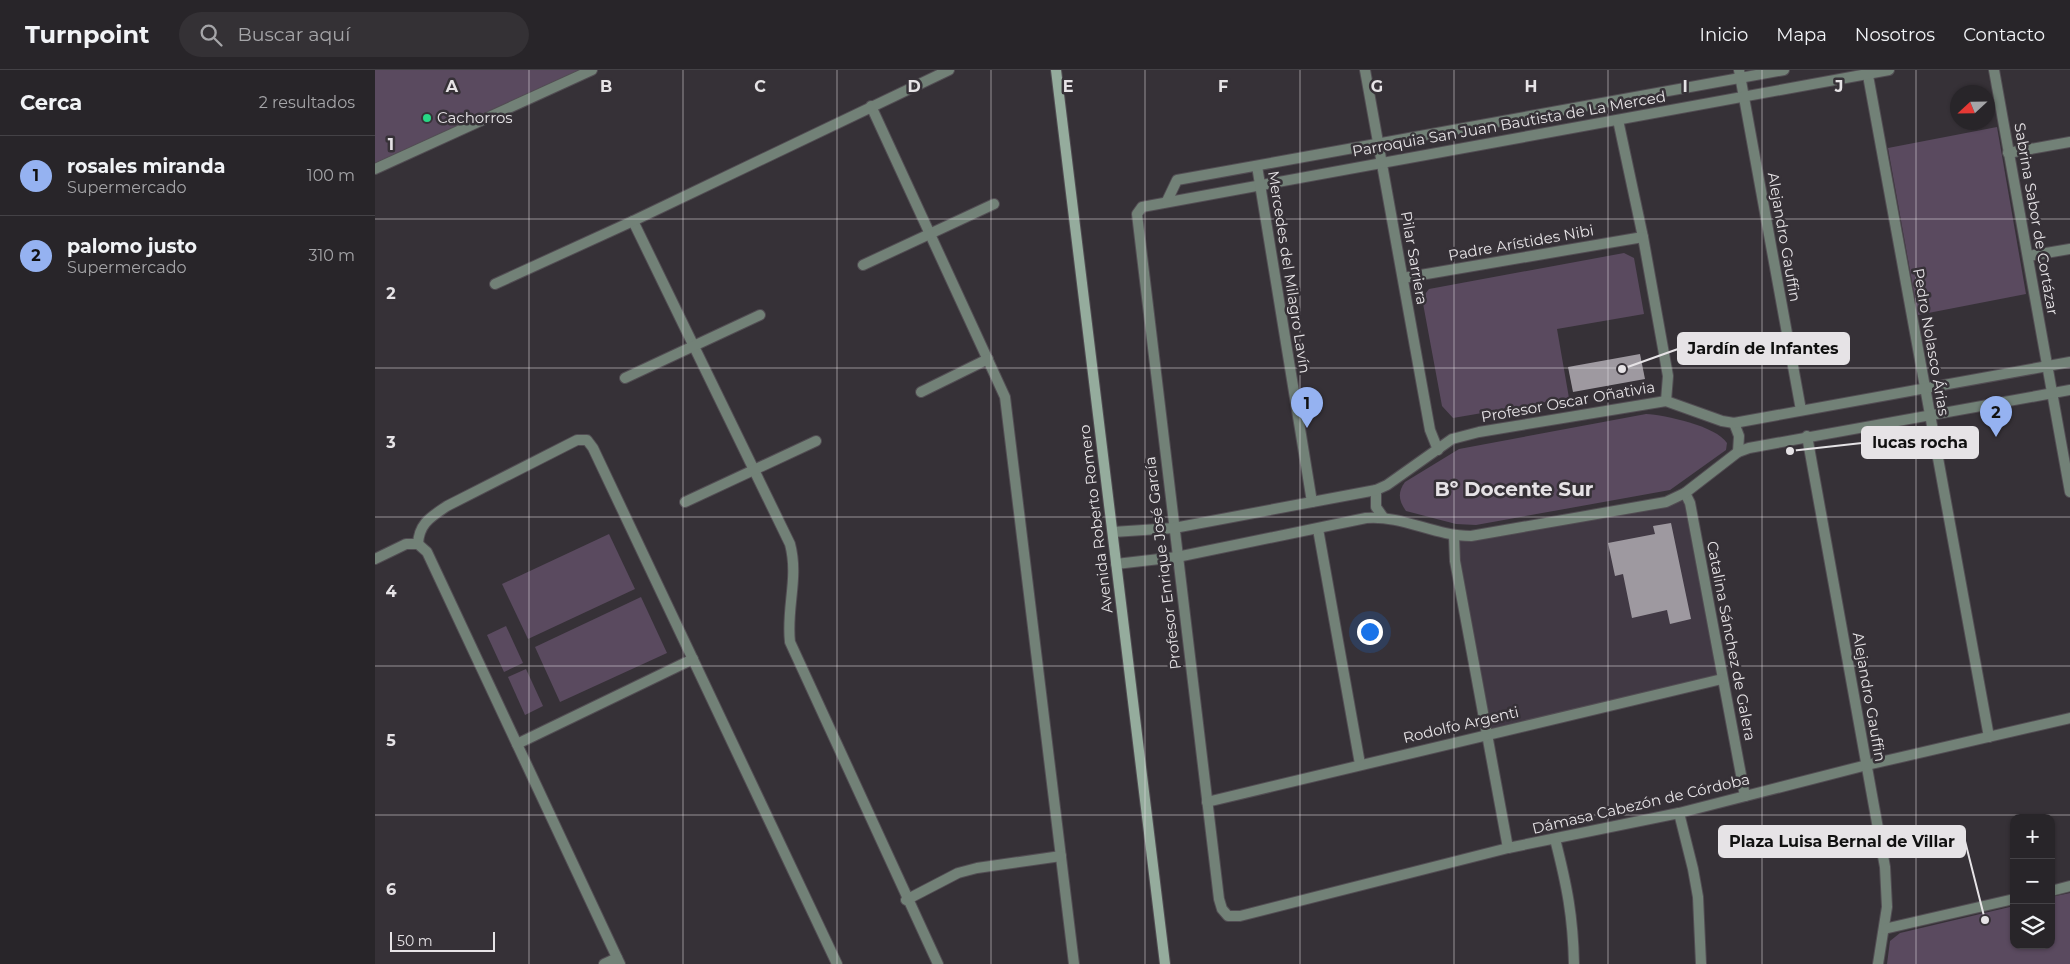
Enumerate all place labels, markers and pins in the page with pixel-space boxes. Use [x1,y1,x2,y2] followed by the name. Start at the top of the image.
[437,108,513,127] place label: Cachorros
[421,112,433,124] marker: Cachorros
[1678,333,1849,364] callout: Jardín de Infantes
[1291,387,1323,428] pin: 1
[1980,396,2012,437] pin: 2
[1862,427,1978,458] callout: lucas rocha
[1719,826,1965,857] callout: Plaza Luisa Bernal de Villar

